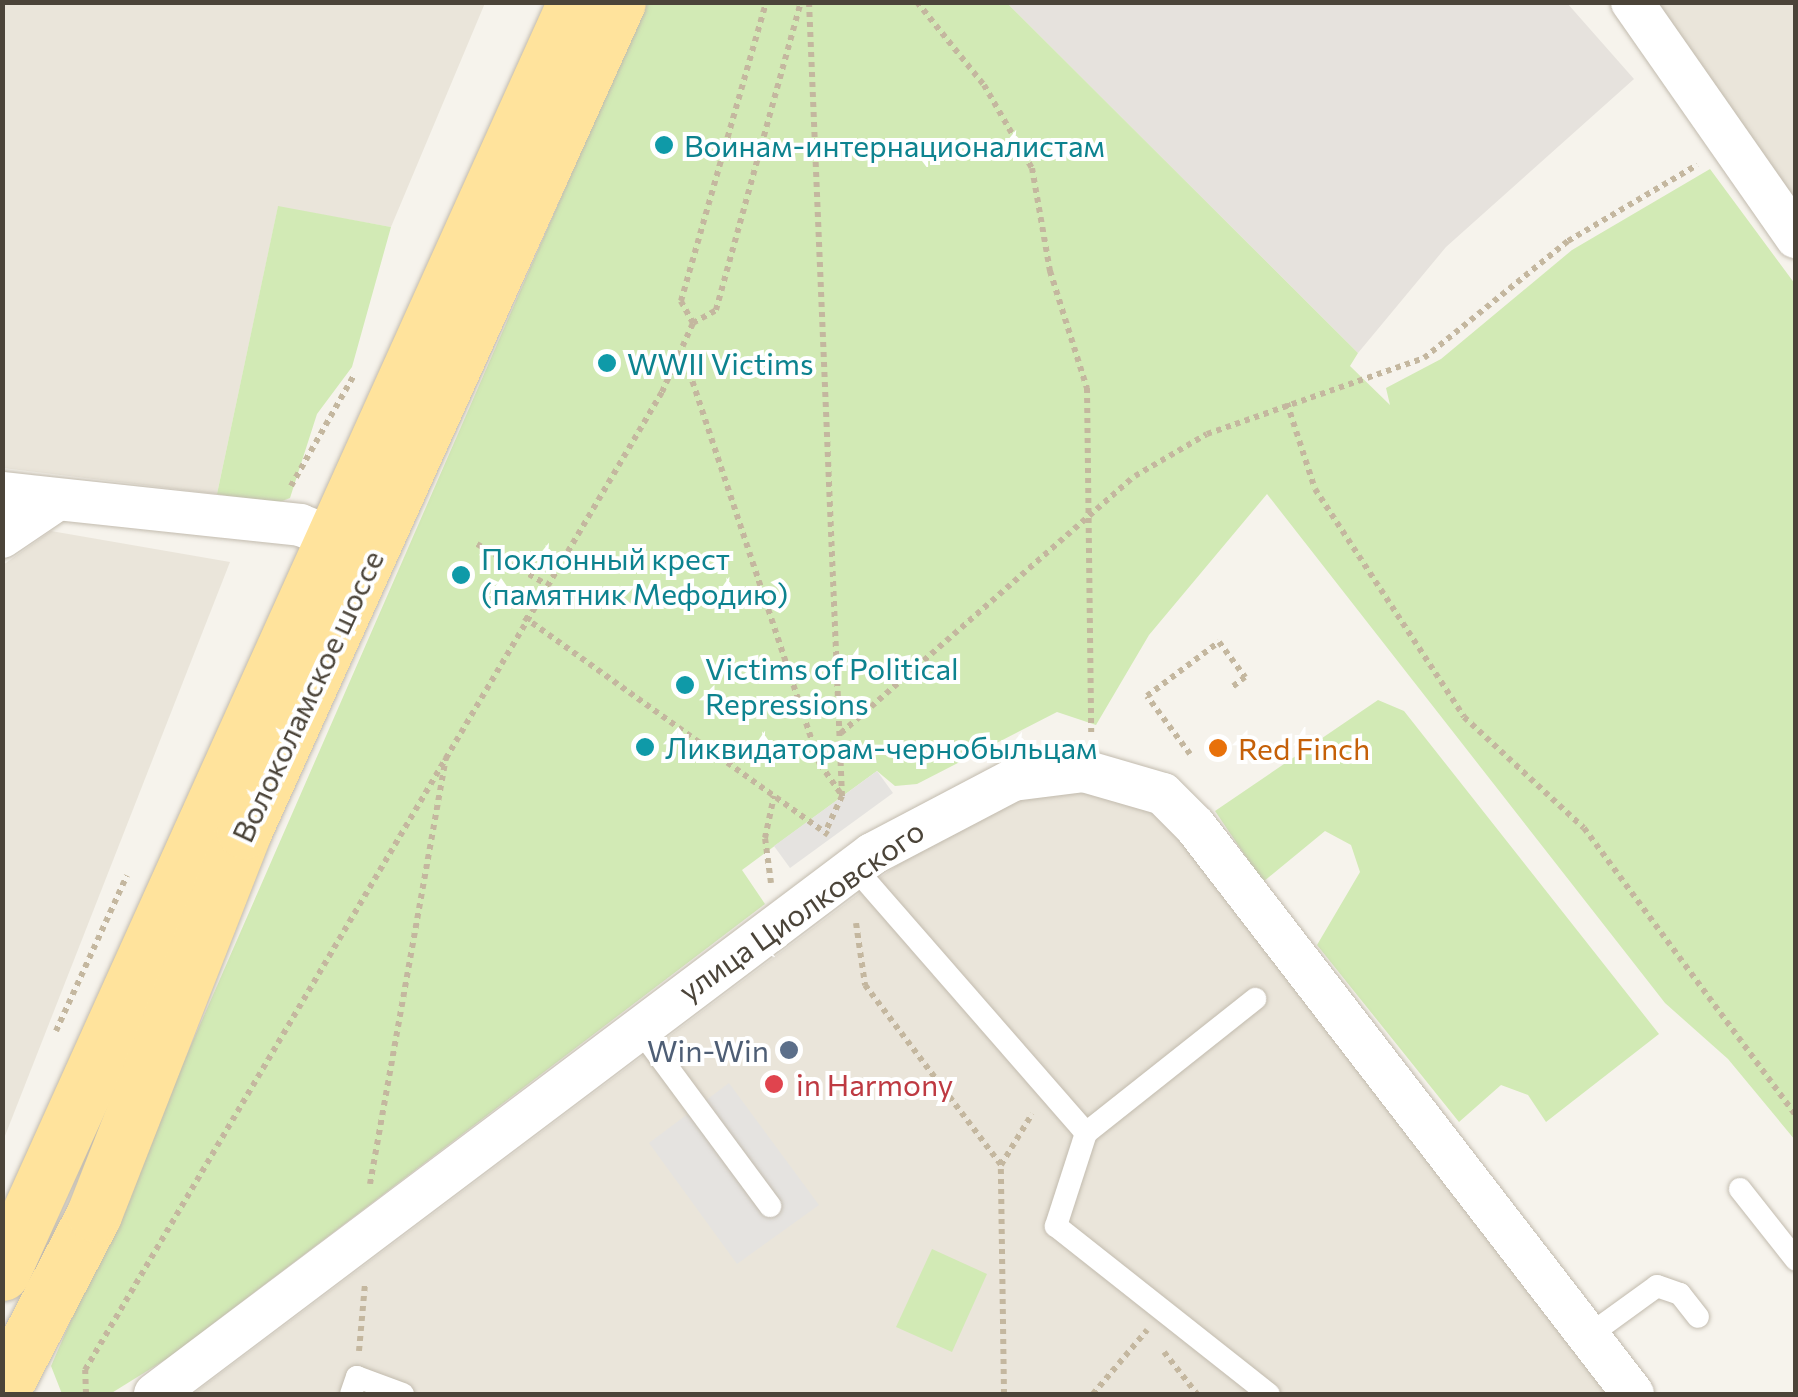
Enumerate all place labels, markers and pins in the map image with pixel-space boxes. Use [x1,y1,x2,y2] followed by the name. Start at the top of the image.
[684,127,1105,163] place label: Воинам-интернационалистам
[653,134,675,156] marker: Воинам-интернационалистам
[627,345,814,381] place label: WWII Victims
[596,352,618,374] marker: WWII Victims
[481,540,788,610] place label: Поклонный крест (памятник Мефодию)
[450,564,472,586] marker: Поклонный крест (памятник Мефодию)
[705,650,959,720] place label: Victims of Political Repressions
[674,674,696,696] marker: Victims of Political Repressions
[665,729,1097,765] place label: Ликвидаторам-чернобыльцам
[1238,730,1370,766] place label: Red Finch
[634,736,656,758] marker: Ликвидаторам-чернобыльцам
[1207,737,1229,759] marker: Red Finch
[647,1032,769,1068] place label: Win-Win
[778,1039,800,1061] marker: Win-Win
[796,1066,953,1102] place label: in Harmony
[761,1071,787,1097] marker: in Harmony

